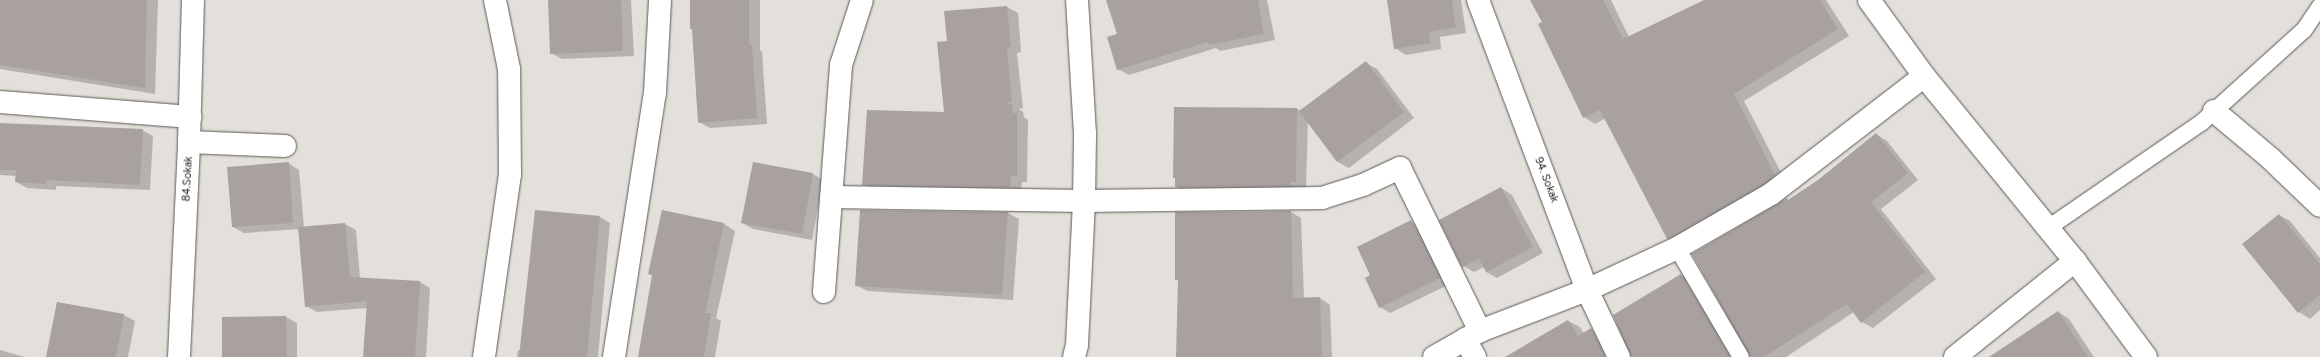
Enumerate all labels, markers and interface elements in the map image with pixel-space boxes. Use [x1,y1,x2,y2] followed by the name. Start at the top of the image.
[180,156,196,202] street label: 84.Sokak
[1531,156,1561,204] street label: 94. Sokak

